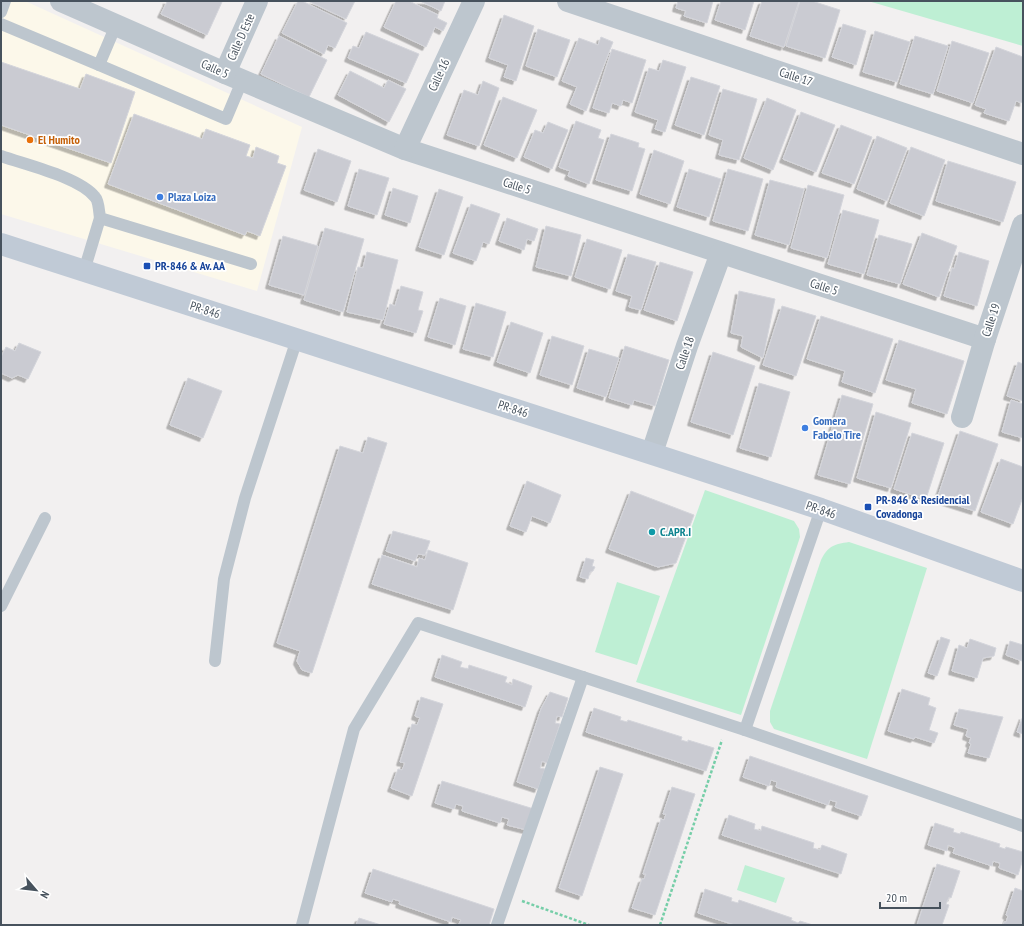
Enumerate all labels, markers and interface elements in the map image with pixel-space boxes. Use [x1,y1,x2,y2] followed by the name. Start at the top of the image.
[224,11,257,62] street label: Calle D Este
[199,56,231,81] street label: Calle 5
[425,56,453,93] street label: Calle 16
[778,64,815,89] street label: Calle 17
[38,132,80,147] place label: El Humito
[25,135,35,145] marker: El Humito
[501,174,533,197] street label: Calle 5
[168,189,216,204] place label: Plaza Loiza
[155,192,165,202] marker: Plaza Loiza
[155,258,226,273] place label: PR-846 & Av. AA
[142,261,152,271] marker: PR-846 & Av. AA
[808,275,840,298] street label: Calle 5
[188,298,222,321] street label: PR-846
[978,301,1003,338] street label: Calle 19
[672,334,697,371] street label: Calle 18
[496,397,530,420] street label: PR-846
[813,413,861,442] place label: Gomera Fabelo Tire
[800,423,810,433] marker: Gomera Fabelo Tire
[876,492,969,521] place label: PR-846 & Residencial Covadonga
[804,497,838,522] street label: PR-846
[863,502,873,512] marker: PR-846 & Residencial Covadonga
[660,524,691,539] place label: C.APR.I
[647,527,657,537] marker: C.APR.I
[16,870,56,910] north arrow
[880,884,940,910] scale bar
[37,889,52,901] text: N
[886,890,907,905] text: 20 m

